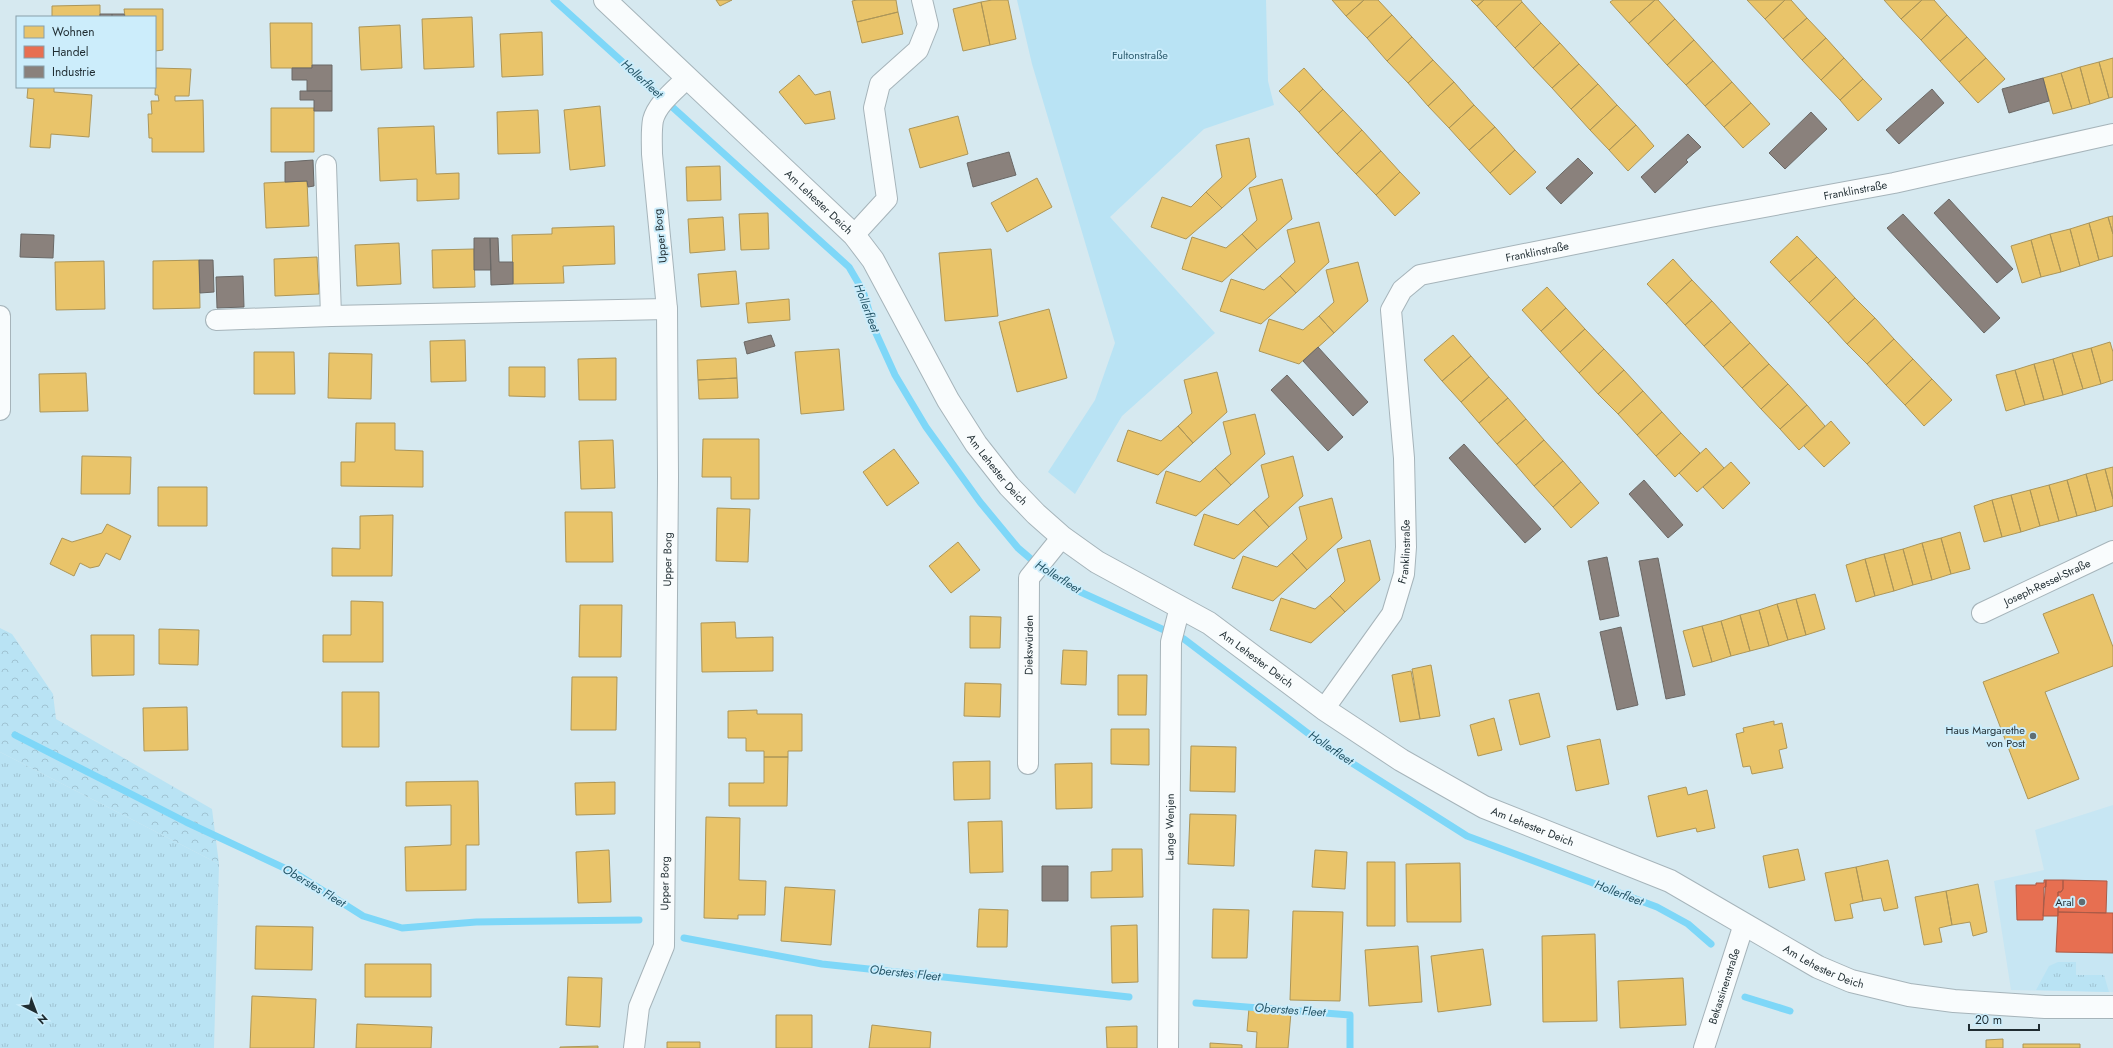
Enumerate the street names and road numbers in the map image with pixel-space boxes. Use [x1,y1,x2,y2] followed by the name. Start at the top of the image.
[781,166,856,238] street label: Am Lehester Deich
[1822,176,1889,204] street label: Franklinstraße
[649,208,671,264] street label: Upper Borg
[1504,237,1571,266] street label: Franklinstraße
[963,431,1031,509] street label: Am Lehester Deich
[1394,519,1414,586] street label: Franklinstraße
[659,532,676,586] street label: Upper Borg
[1999,555,2093,610] street label: Joseph-Ressel-Straße
[1020,615,1037,675] street label: Diekswürden
[1217,626,1297,692] street label: Am Lehester Deich
[1161,793,1178,861] street label: Lange Wenjen
[1489,803,1577,850] street label: Am Lehester Deich
[656,856,673,910] street label: Upper Borg
[1780,940,1866,992] street label: Am Lehester Deich
[1704,946,1744,1026] street label: Bekassinenstraße

